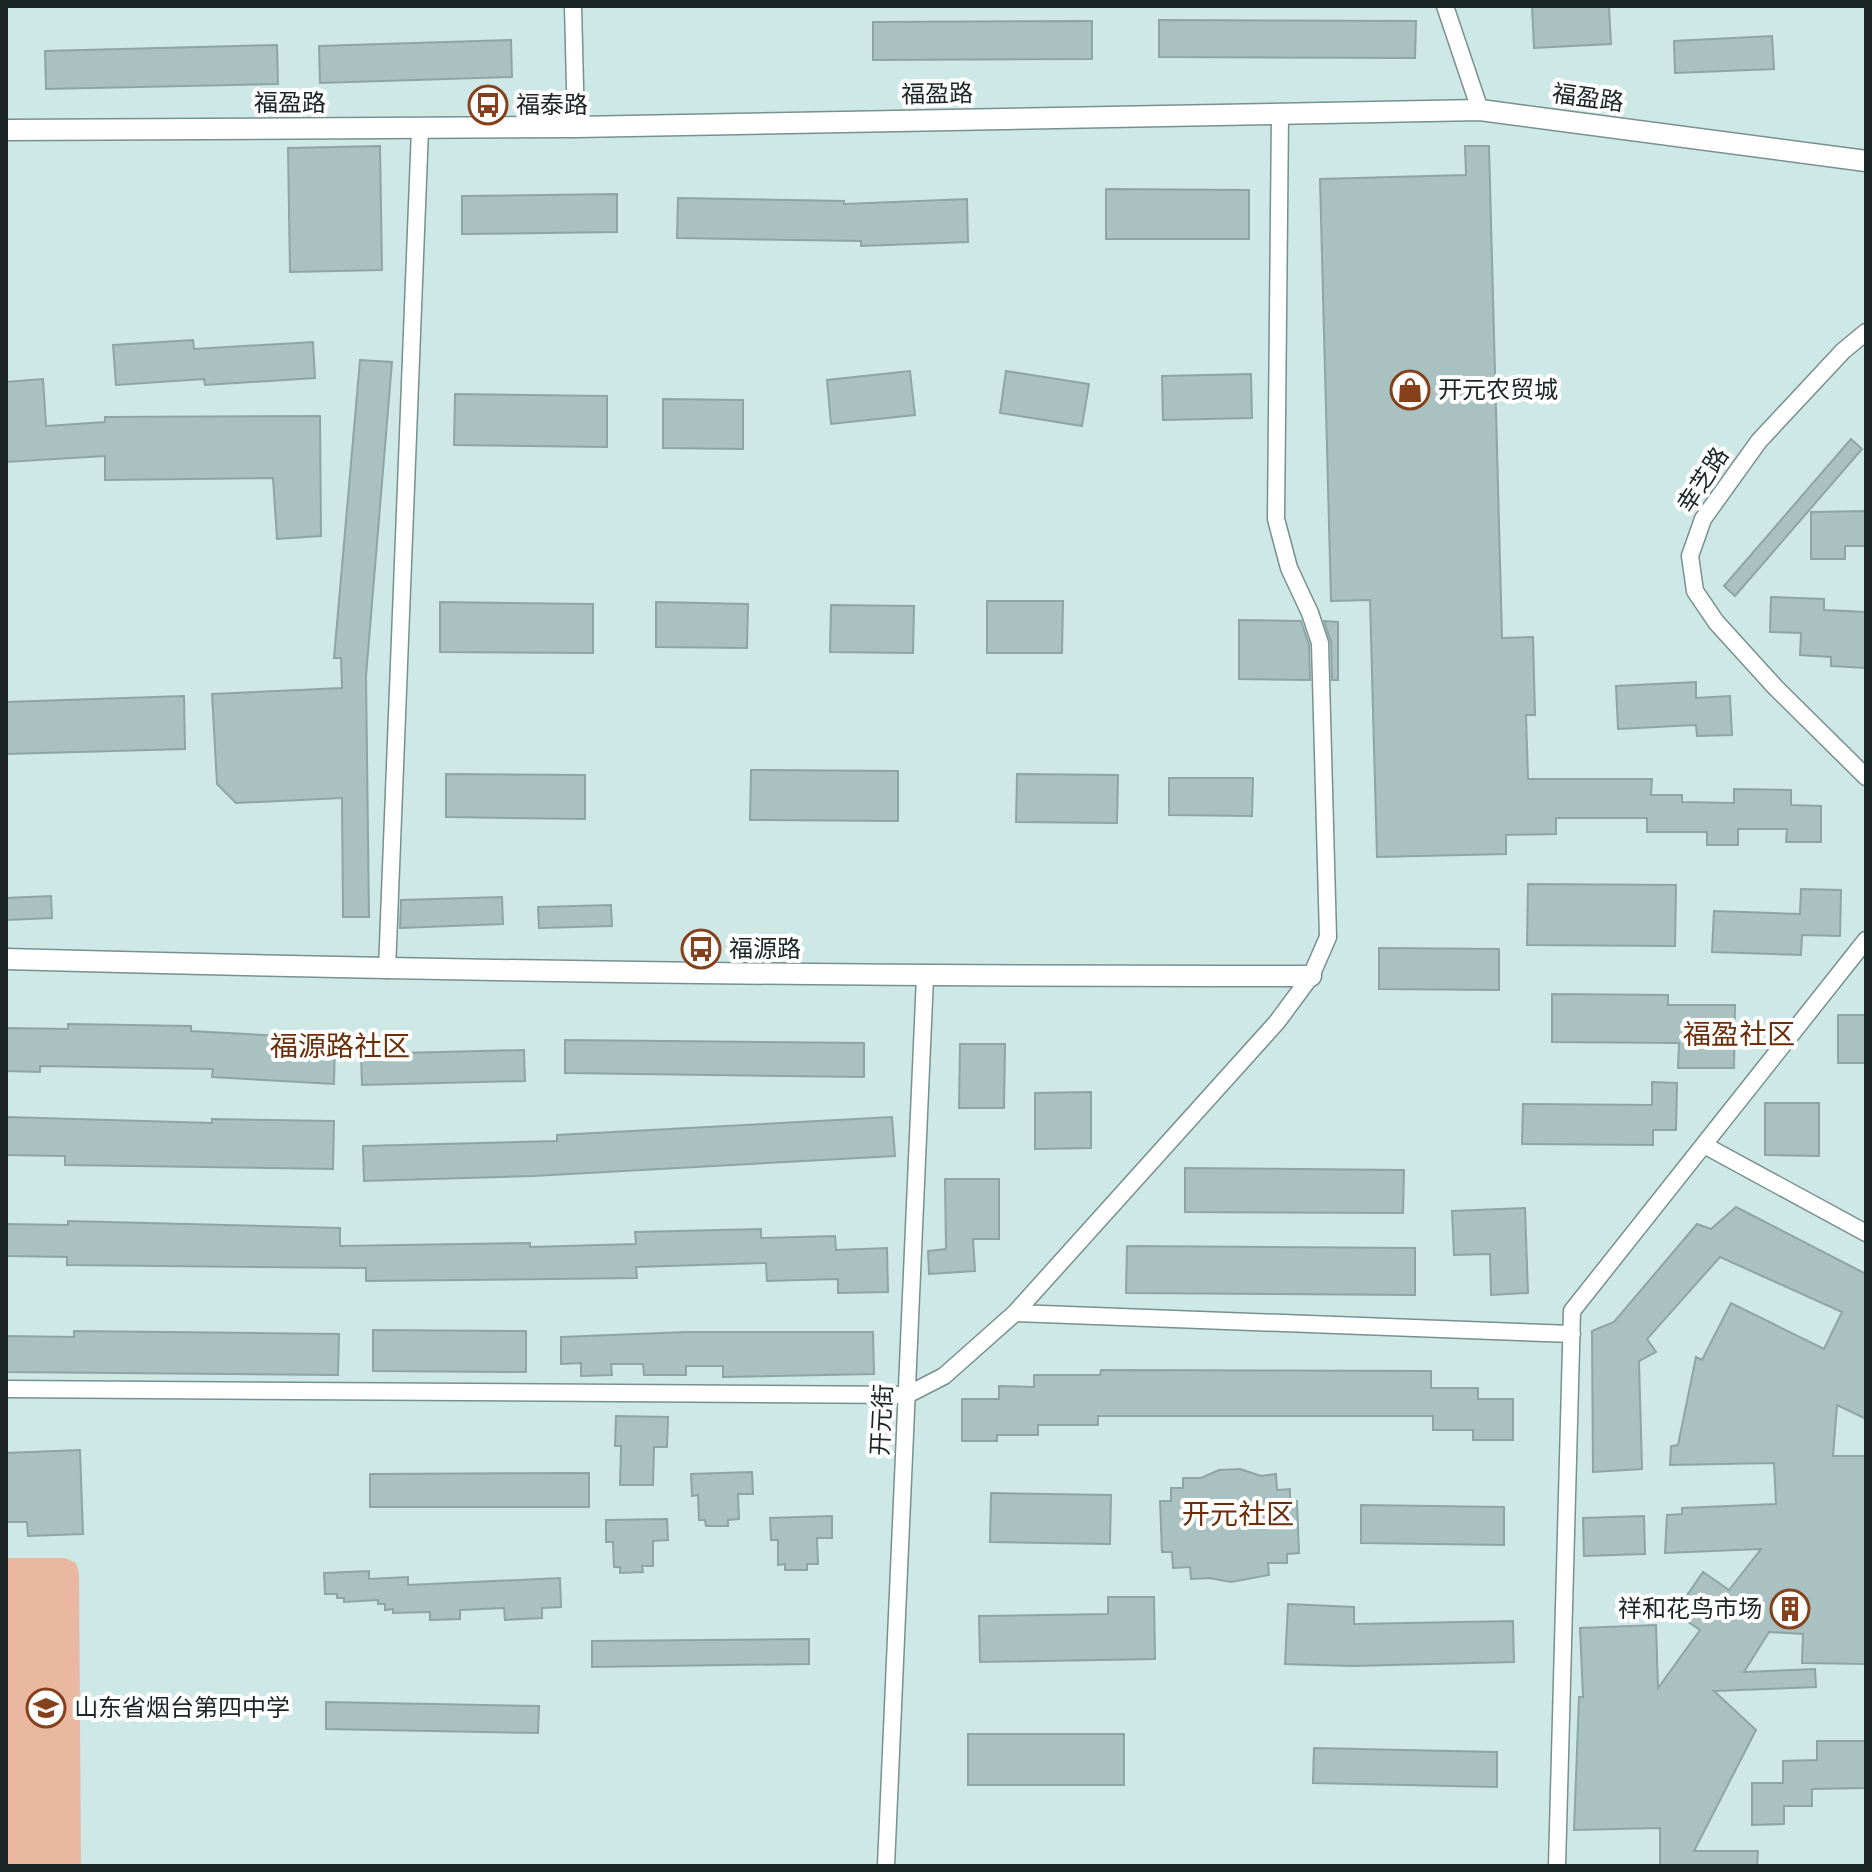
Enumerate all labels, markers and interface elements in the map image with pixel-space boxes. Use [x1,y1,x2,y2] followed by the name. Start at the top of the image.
[901,77,973,108] street label: 福盈路
[1551,77,1626,116] street label: 福盈路
[467,84,509,126] bus stop icon: 福泰路
[254,87,326,116] street label: 福盈路
[516,89,588,118] place label: 福泰路
[1389,369,1431,411] shop icon: 开元农贸城
[1438,374,1558,403] place label: 开元农贸城
[1670,441,1734,517] street label: 幸芝路
[680,928,722,970] bus stop icon: 福源路
[729,933,801,962] place label: 福源路
[1683,1016,1795,1050] district label: 福盈社区
[270,1028,410,1062] district label: 福源路社区
[864,1383,897,1457] street label: 开元街
[1182,1496,1294,1530] district label: 开元社区
[1769,1588,1811,1630] building icon: 祥和花鸟市场
[1618,1593,1762,1622] place label: 祥和花鸟市场
[25,1687,67,1729] school or university icon: 山东省烟台第四中学
[74,1692,290,1721] place label: 山东省烟台第四中学

